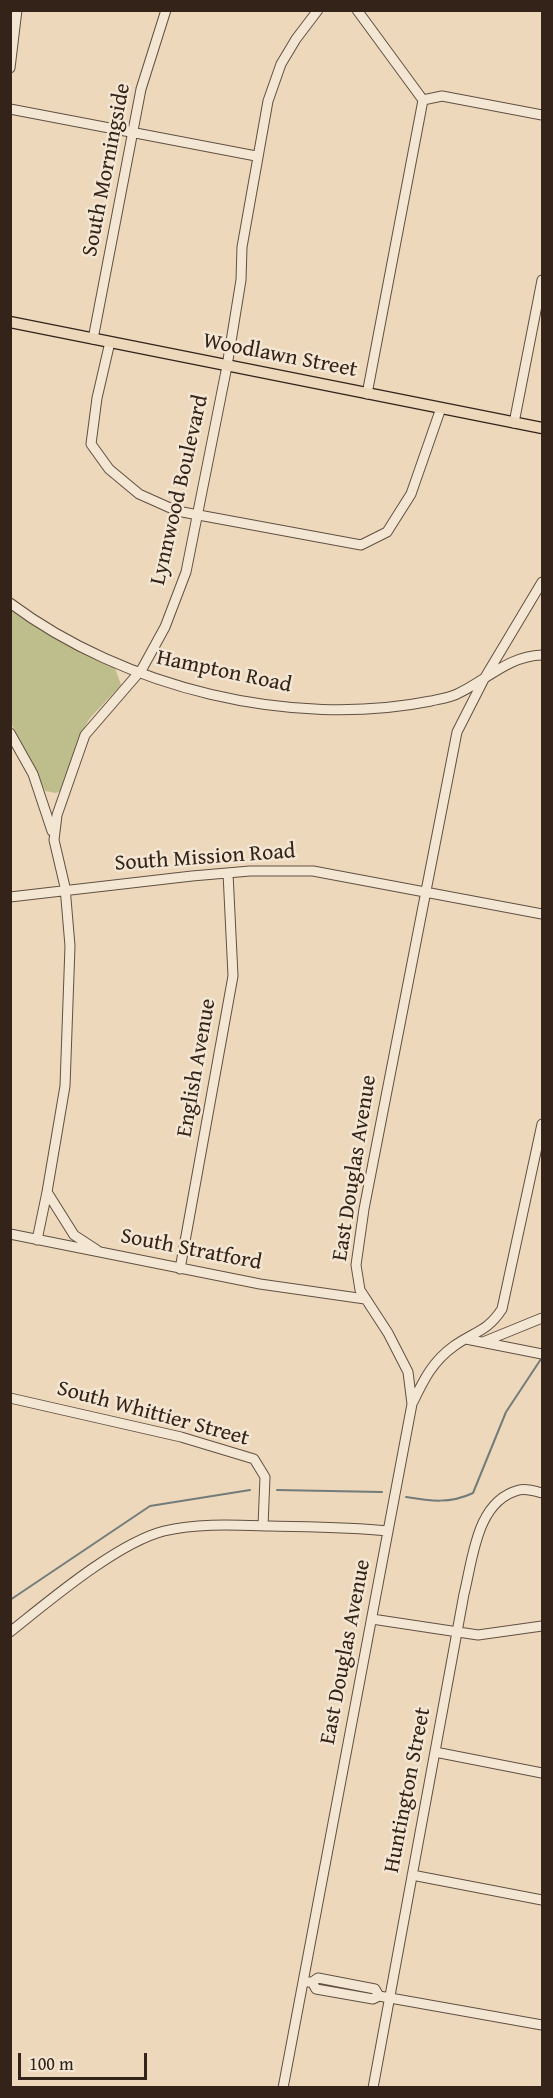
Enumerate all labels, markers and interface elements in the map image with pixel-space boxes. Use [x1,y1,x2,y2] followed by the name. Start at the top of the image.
[77,81,137,259] street label: South Morningside
[201,328,359,384] street label: Woodlawn Street
[145,392,215,588] street label: Lynnwood Boulevard
[154,645,294,699] street label: Hampton Road
[114,839,296,877] street label: South Mission Road
[172,997,222,1139] street label: English Avenue
[327,1073,383,1263] street label: East Douglas Avenue
[118,1223,264,1277] street label: South Stratford
[54,1376,252,1452] street label: South Whittier Street
[315,1557,377,1747] street label: East Douglas Avenue
[379,1705,437,1875] street label: Huntington Street
[21,2041,150,2079] scale bar
[29,2050,74,2077] text: 100 m

